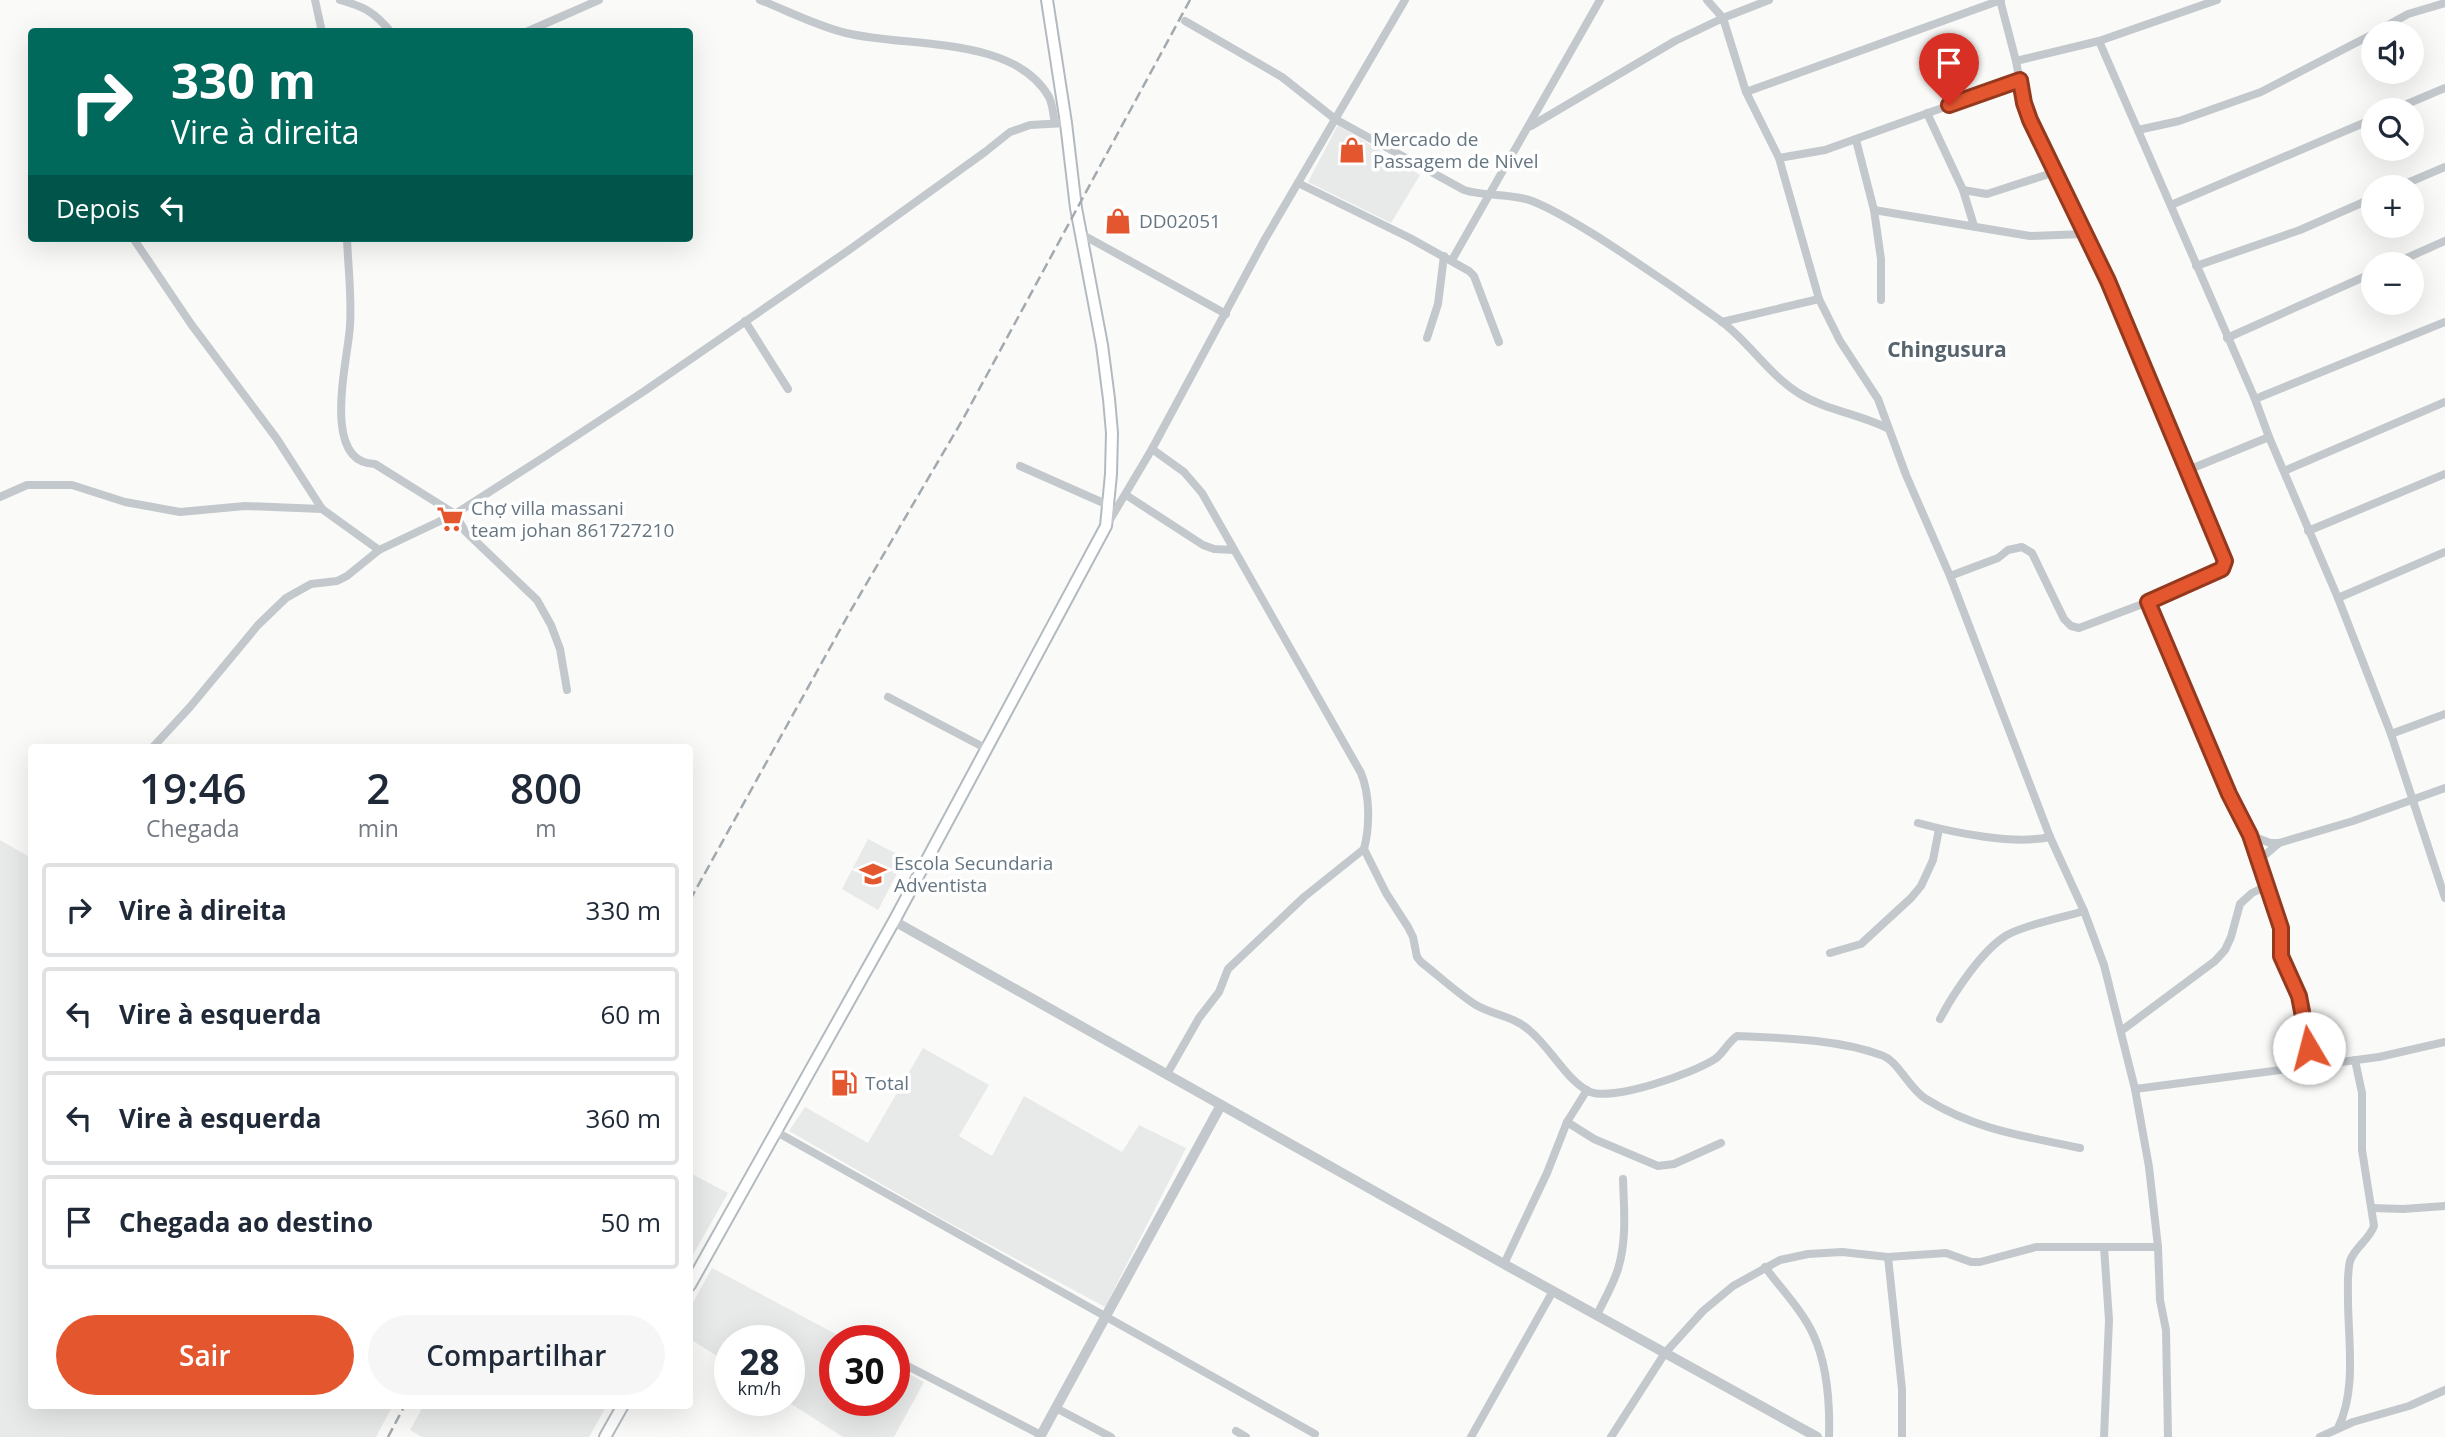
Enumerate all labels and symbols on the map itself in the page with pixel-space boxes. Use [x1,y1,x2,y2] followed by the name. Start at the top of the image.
[1919,33,1979,105] pin
[1373,126,1538,174] place label: Mercado de Passagem de Nivel
[1337,135,1367,165] shop icon: Mercado de Passagem de Nivel
[1103,206,1133,236] shop icon: DD02051
[1139,208,1221,234] place label: DD02051
[1887,335,2007,363] district label: Chingusura
[471,495,674,543] place label: Chợ villa massani team johan 861727210
[435,504,465,534] supermarket icon: Chợ villa massani team johan 861727210
[894,850,1053,898] place label: Escola Secundaria Adventista
[858,859,888,889] school or university icon: Escola Secundaria Adventista
[2272,1011,2346,1085] position arrow
[829,1068,859,1098] fuel station icon: Total
[865,1070,909,1096] place label: Total
[819,1325,910,1416] speed limit sign: 30

